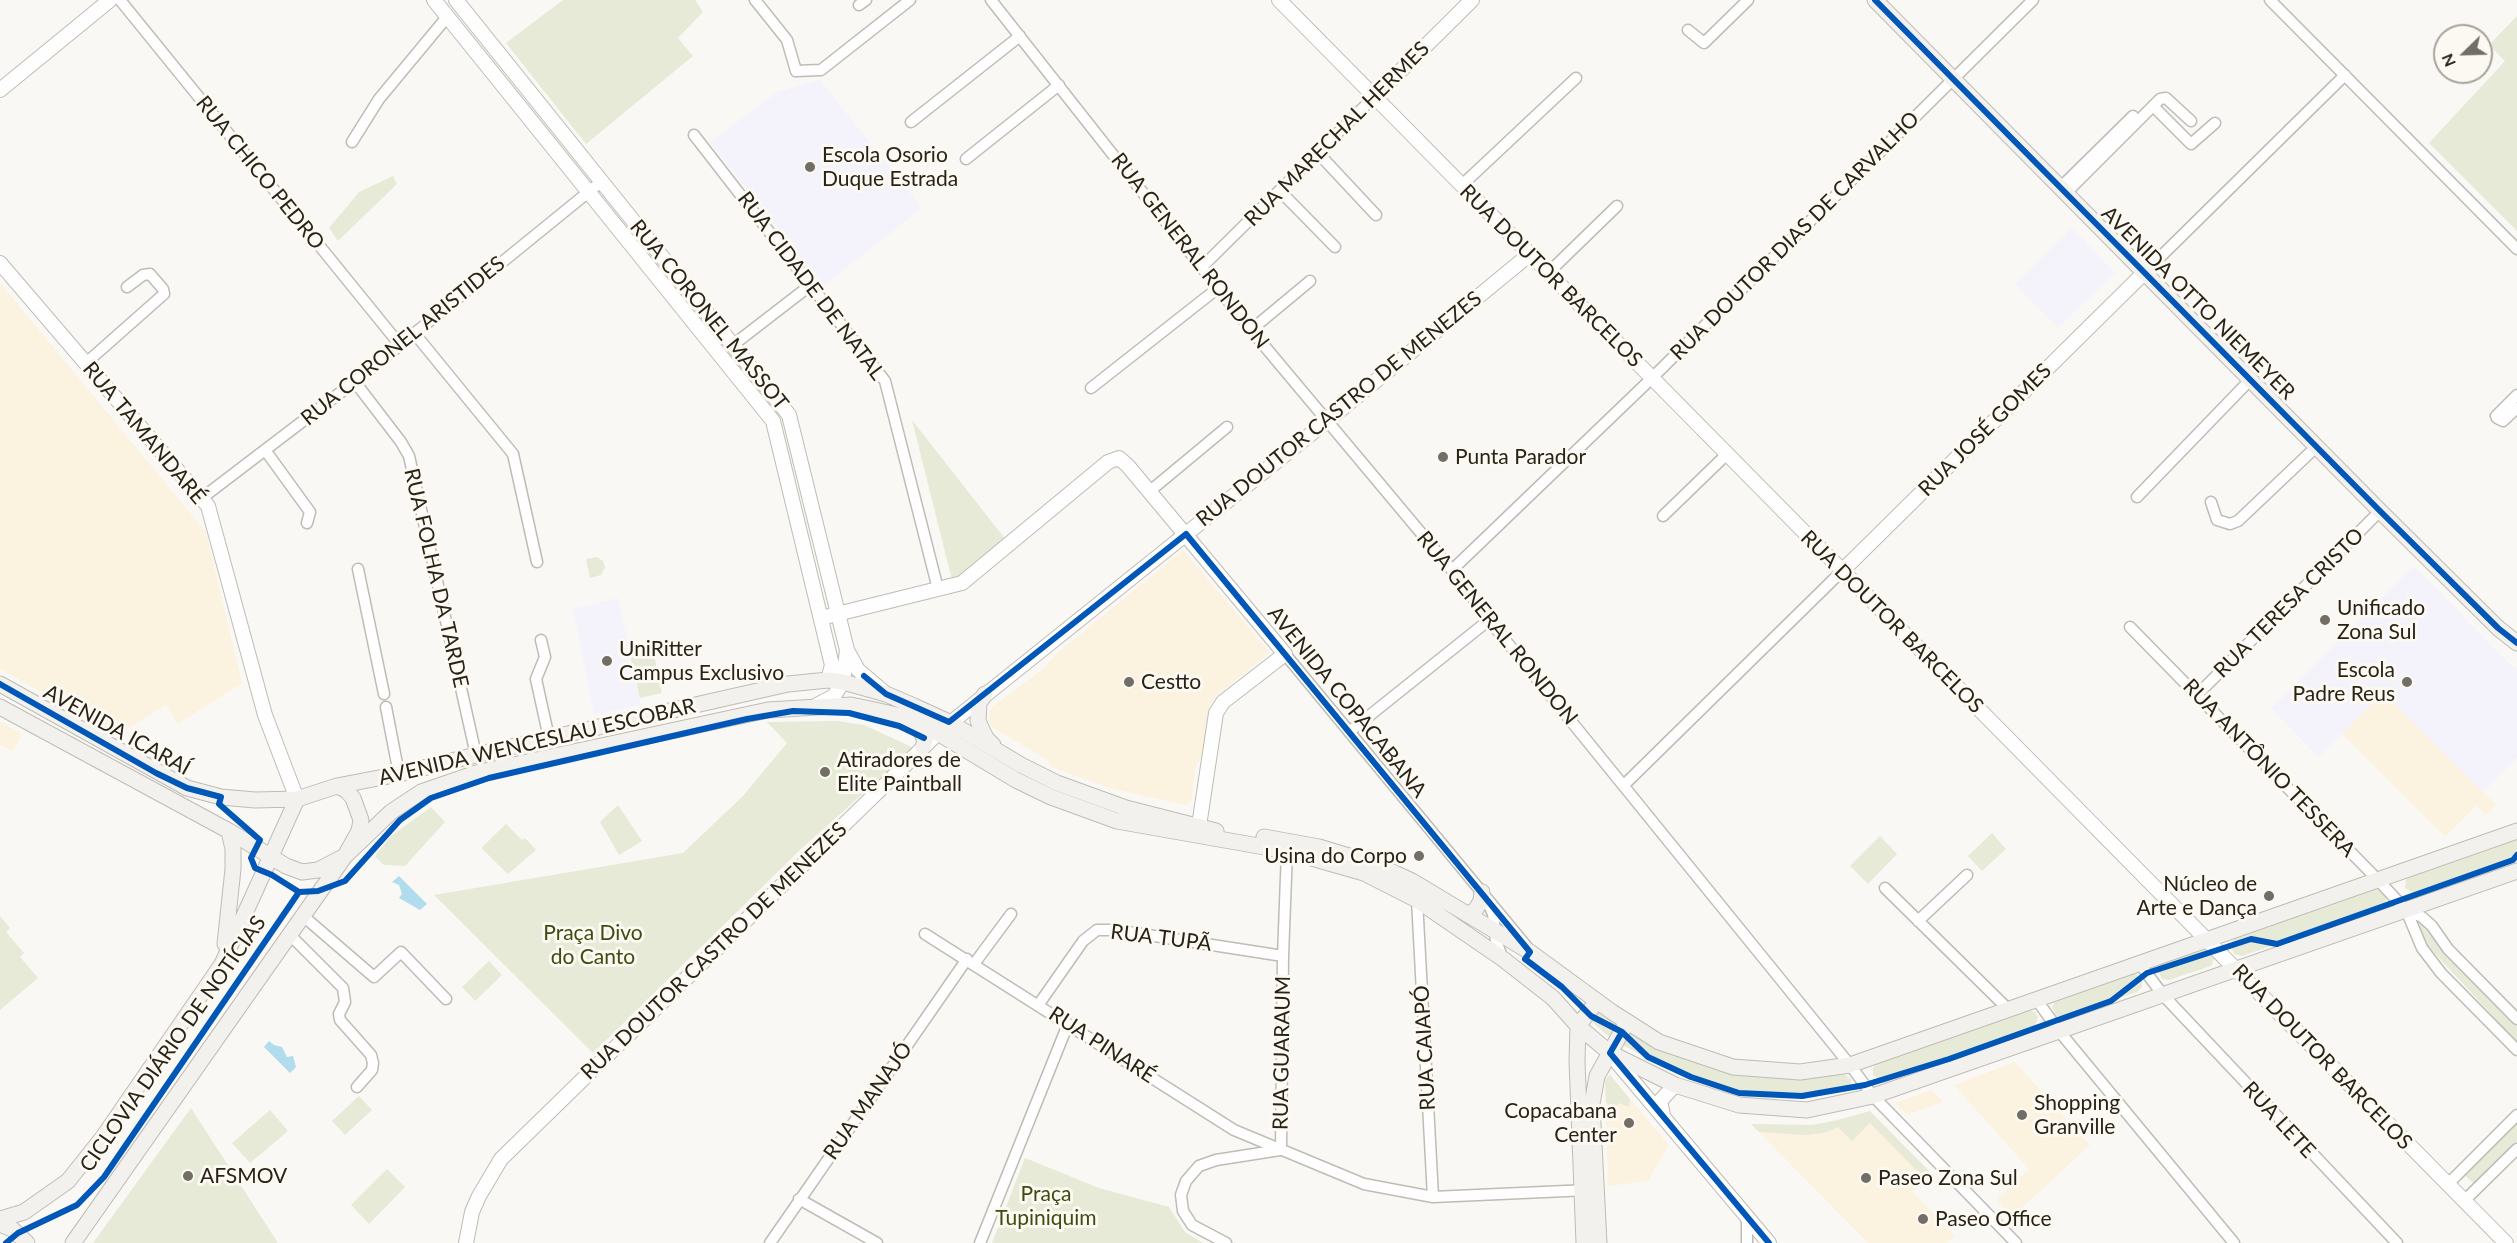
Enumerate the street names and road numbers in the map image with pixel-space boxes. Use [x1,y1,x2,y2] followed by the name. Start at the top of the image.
[1239,36,1435,232] street label: RUA MARECHAL HERMES
[190,91,330,255] street label: RUA CHICO PEDRO
[1665,106,1925,366] street label: RUA DOUTOR DIAS DE CARVALHO
[1106,148,1274,354] street label: RUA GENERAL RONDON
[1454,179,1648,373] street label: RUA DOUTOR BARCELOS
[732,187,890,385] street label: RUA CIDADE DE NATAL
[2096,201,2300,405] street label: AVENIDA OTTO NIEMEYER
[624,215,794,415] street label: RUA CORONEL MASSOT
[296,251,510,431] street label: RUA CORONEL ARISTIDES
[1191,286,1487,532] street label: RUA DOUTOR CASTRO DE MENEZES
[77,357,211,509] street label: RUA TAMANDARÉ
[1913,358,2057,502] street label: RUA JOSÉ GOMES
[398,466,474,690] street label: RUA FOLHA DA TARDE
[2209,523,2369,683] street label: RUA TERESA CRISTO
[1795,525,1989,719] street label: RUA DOUTOR BARCELOS
[1411,526,1583,730] street label: RUA GENERAL RONDON
[1262,601,1432,803] street label: AVENIDA COPACABANA
[2177,674,2361,862] street label: RUA ANTÔNIO TESSERA
[39,679,195,781] street label: AVENIDA ICARAÍ
[376,693,698,791] street label: AVENIDA WENCESLAU ESCOBAR
[576,817,852,1085] street label: RUA DOUTOR CASTRO DE MENEZES
[75,911,271,1177] street label: CICLOVIA DIÁRIO DE NOTÍCIAS
[1109,919,1213,957] street label: RUA TUPÃ
[2227,959,2417,1155] street label: RUA DOUTOR BARCELOS
[1268,976,1296,1130] street label: RUA GUARAUM
[1409,985,1441,1111] street label: RUA CAIAPÓ
[1044,1001,1160,1089] street label: RUA PINARÉ
[818,1037,918,1165] street label: RUA MANAJÓ
[2237,1077,2321,1163] street label: RUA LETE

